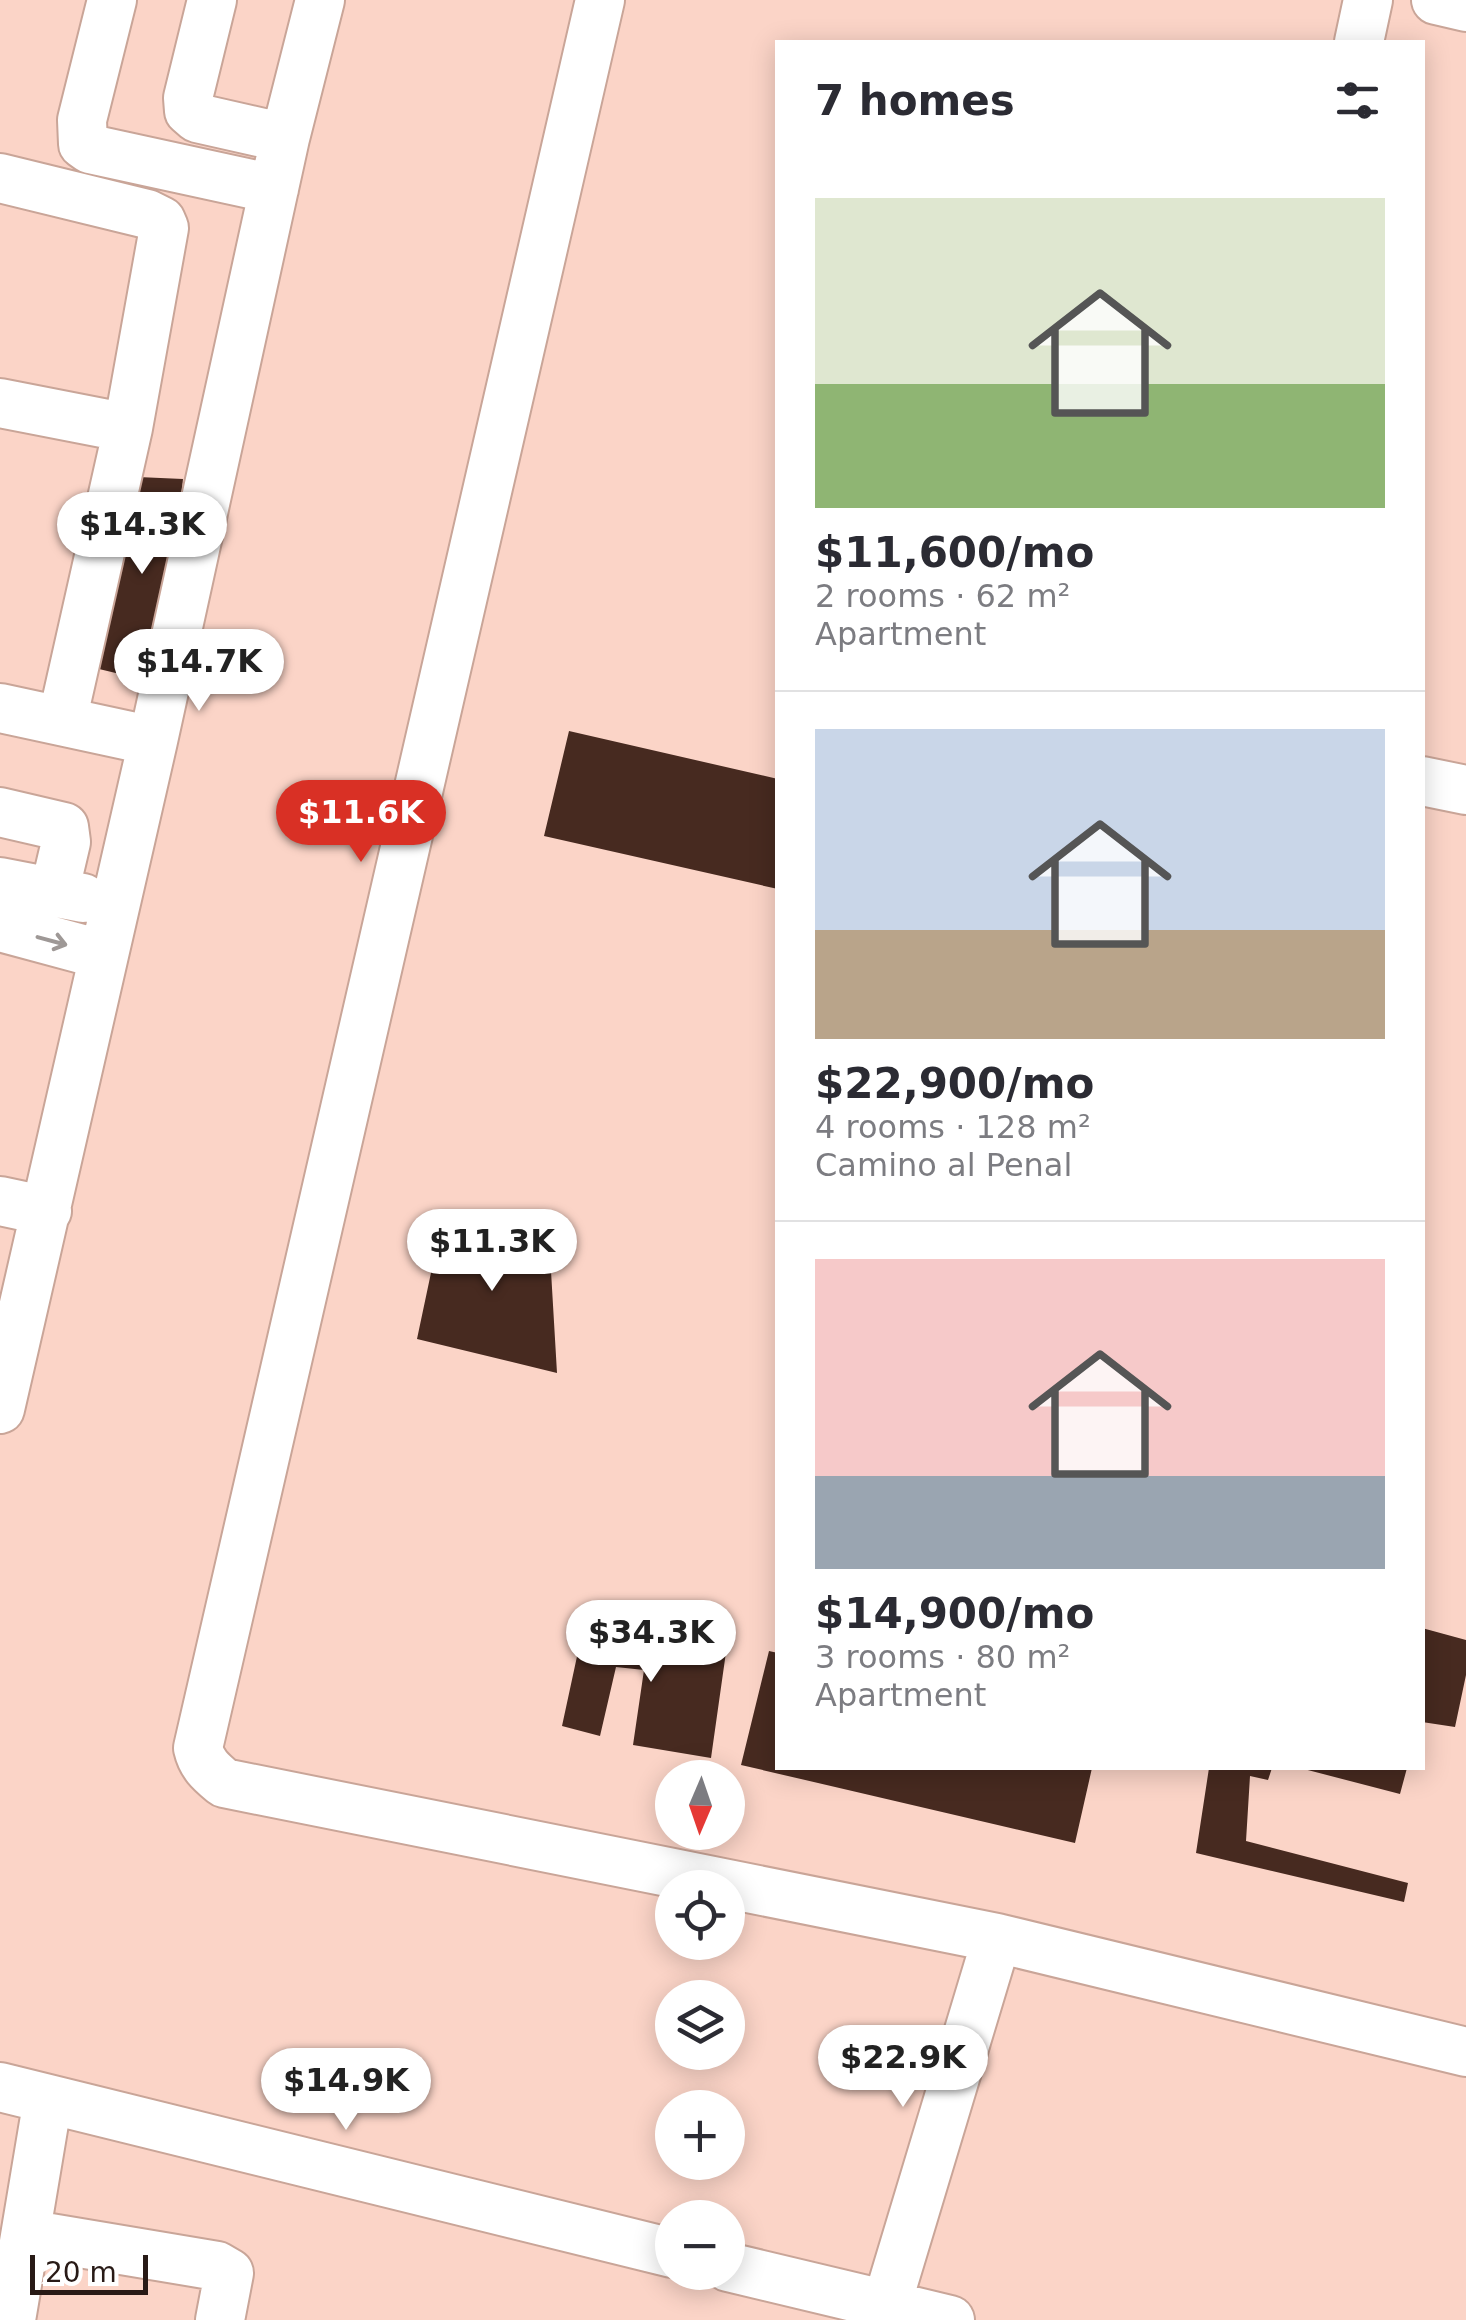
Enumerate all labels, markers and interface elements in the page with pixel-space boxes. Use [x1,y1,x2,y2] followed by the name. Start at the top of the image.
[1330,73,1385,128] icon: filters
[815,76,1015,125] text: 7 homes
[1010,263,1190,443] icon: home
[61,492,223,577] pin: $14.3K
[79,505,205,543] text: $14.3K
[815,528,1094,577] text: $11,600/mo
[815,577,1070,615] text: 2 rooms · 62 m²
[815,615,986,653] text: Apartment
[118,629,280,714] pin: $14.7K
[136,642,262,680] text: $14.7K
[280,780,442,865] pin: $11.6K
[298,793,424,831] text: $11.6K
[1010,794,1190,974] icon: home
[36,933,67,952] one-way arrow
[815,1059,1094,1108] text: $22,900/mo
[815,1108,1091,1146] text: 4 rooms · 128 m²
[815,1146,1072,1184] text: Camino al Penal
[411,1209,573,1294] pin: $11.3K
[429,1222,555,1260] text: $11.3K
[1010,1324,1190,1504] icon: home
[815,1589,1094,1638] text: $14,900/mo
[570,1600,732,1685] pin: $34.3K
[588,1613,714,1651] text: $34.3K
[815,1638,1070,1676] text: 3 rooms · 80 m²
[815,1676,986,1714] text: Apartment
[655,1760,745,1850] north arrow
[655,1760,745,2290] map controls
[655,1870,745,1960] button: locate
[655,1980,745,2070] button: layers
[822,2025,984,2110] pin: $22.9K
[840,2038,966,2076] text: $22.9K
[265,2048,427,2133] pin: $14.9K
[283,2061,409,2099] text: $14.9K
[655,2090,745,2180] button: +
[655,2200,745,2290] button: −
[30,2250,148,2294] scale bar
[45,2256,117,2289] text: 20 m

